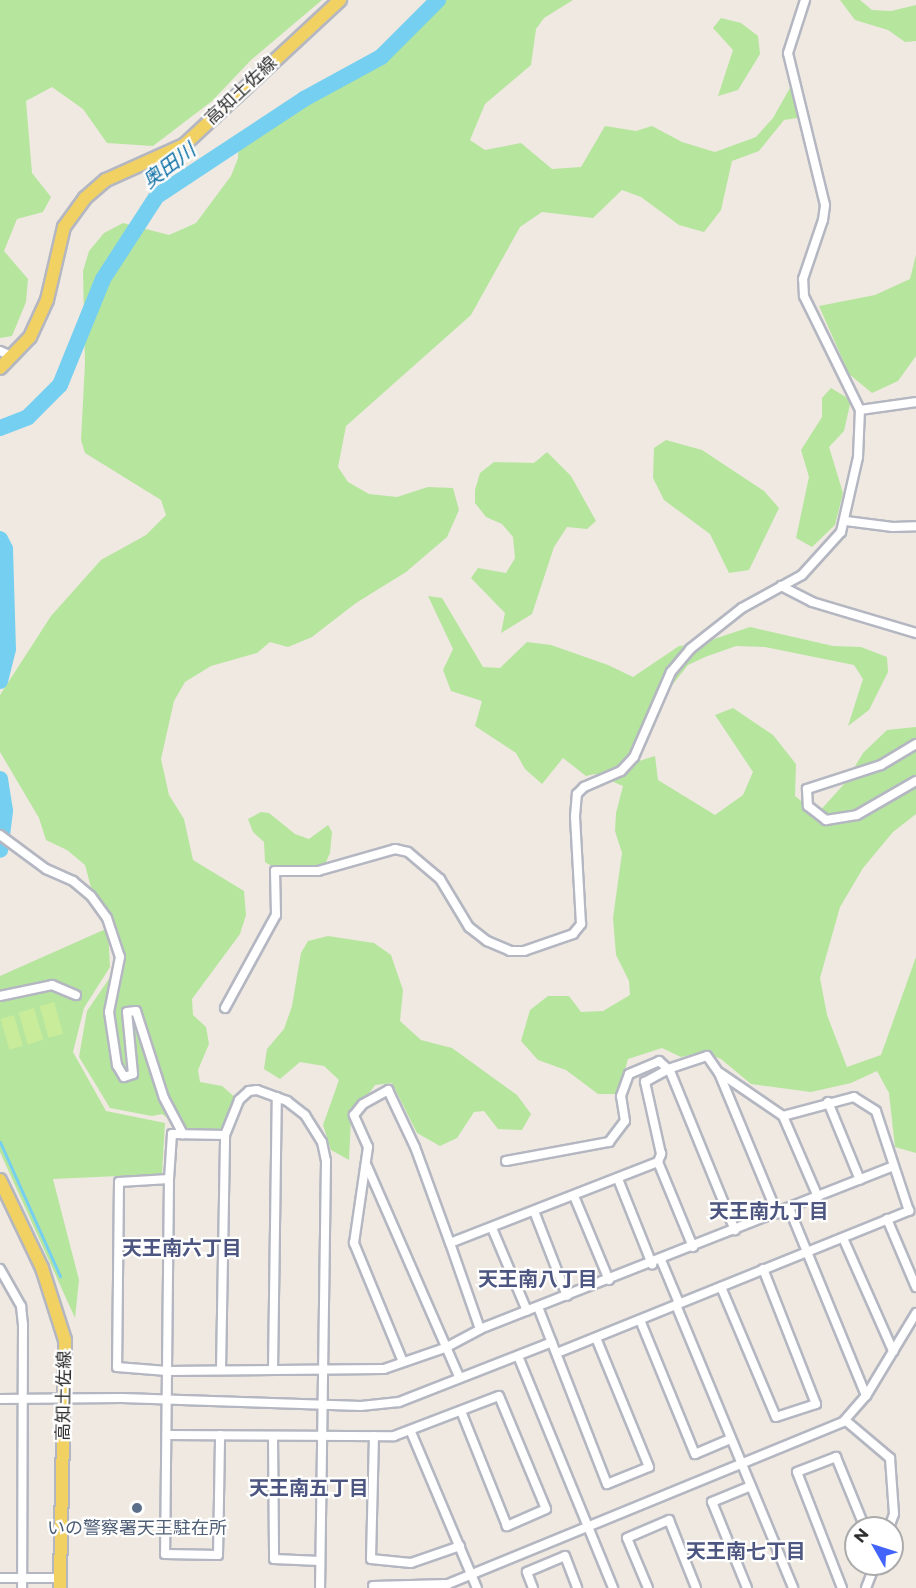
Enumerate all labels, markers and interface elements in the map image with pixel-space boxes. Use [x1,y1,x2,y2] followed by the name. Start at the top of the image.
[201,52,281,130] street label: 高知土佐線
[138,138,200,194] water label: 奥田川
[709,1199,829,1223] district label: 天王南九丁目
[122,1236,242,1260] district label: 天王南六丁目
[478,1267,598,1291] district label: 天王南八丁目
[52,1351,76,1441] street label: 高知土佐線
[249,1476,369,1500] district label: 天王南五丁目
[130,1501,144,1515] marker: いの警察署天王駐在所
[844,1516,904,1576] north arrow
[47,1517,227,1539] place label: いの警察署天王駐在所
[850,1525,873,1547] text: N
[686,1539,806,1563] district label: 天王南七丁目

